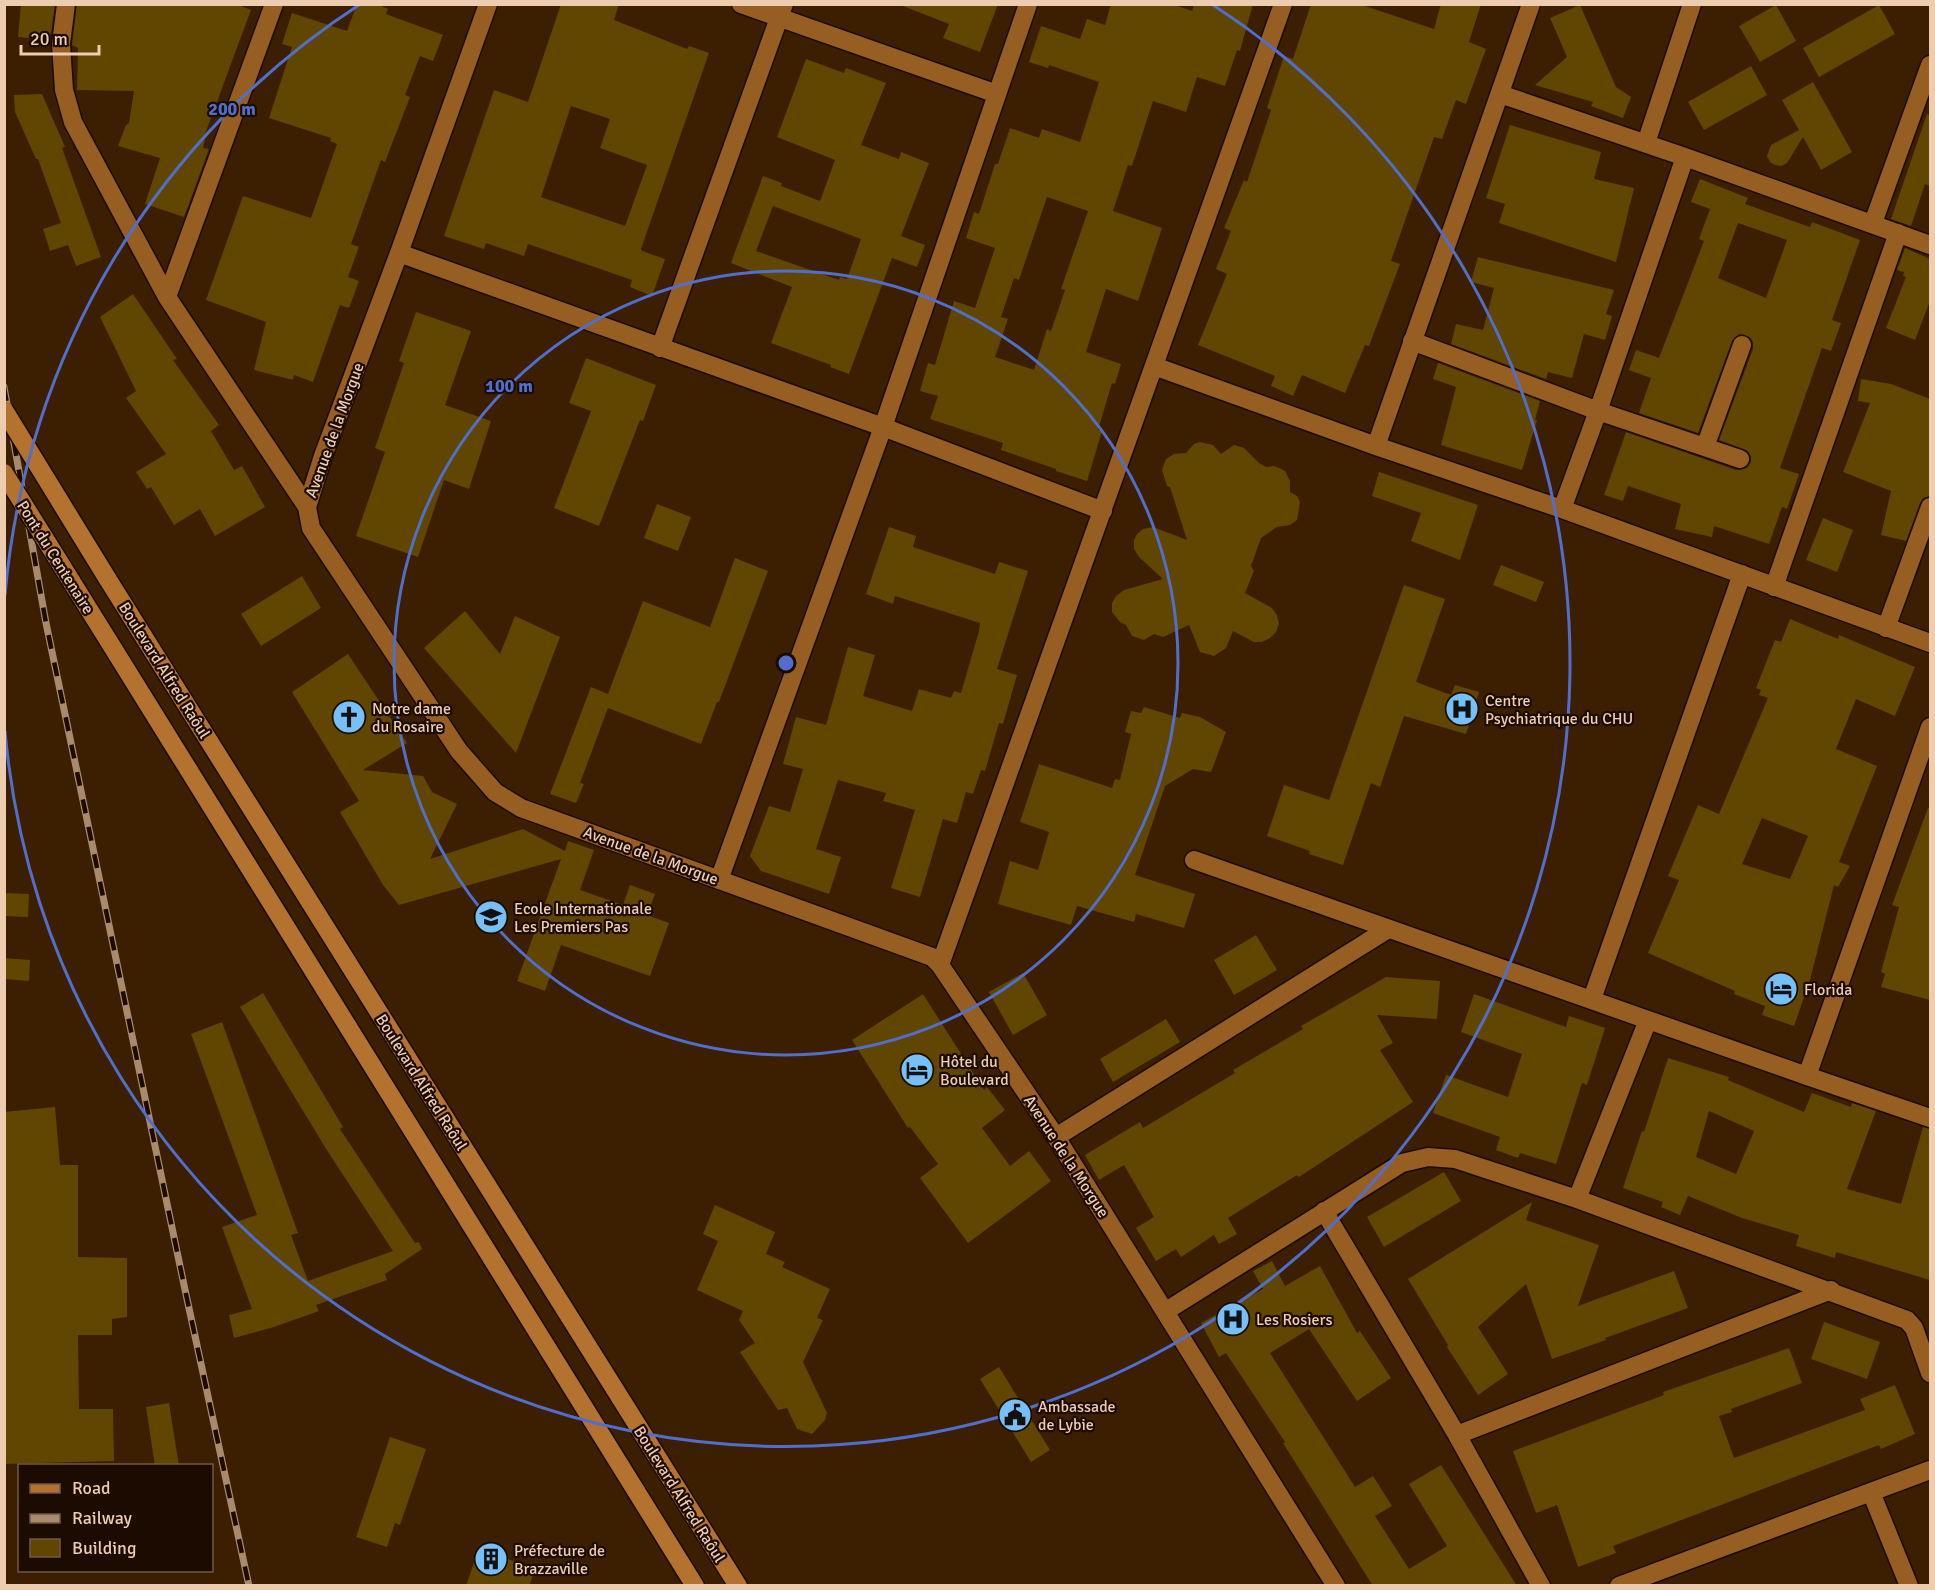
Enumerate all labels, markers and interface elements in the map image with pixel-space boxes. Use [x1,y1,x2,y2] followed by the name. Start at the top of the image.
[21,18,99,56] scale bar
[30,28,68,50] text: 20 m
[208,98,256,120] text: 200 m
[301,360,369,501] street label: Avenue de la Morgue
[485,375,533,397] text: 100 m
[12,497,98,618] street label: Pont du Centenaire
[114,599,214,743] street label: Boulevard Alfred Raôul
[776,653,796,673] centre of rings
[1444,691,1480,727] hospital icon: Centre Psychiatrique du CHU
[1485,691,1633,729] place label: Centre Psychiatrique du CHU
[331,699,367,735] church icon: Notre dame du Rosaire
[372,699,451,737] place label: Notre dame du Rosaire
[580,822,721,890] street label: Avenue de la Morgue
[473,899,509,935] school or university icon: Ecole Internationale Les Premiers Pas
[514,899,652,937] place label: Ecole Internationale Les Premiers Pas
[1763,971,1799,1007] hotel icon: Florida
[1804,980,1852,1000] place label: Florida
[371,1011,471,1155] street label: Boulevard Alfred Raôul
[899,1052,935,1088] hotel icon: Hôtel du Boulevard
[940,1052,1009,1090] place label: Hôtel du Boulevard
[1019,1092,1113,1222] street label: Avenue de la Morgue
[1215,1301,1251,1337] hospital icon: Les Rosiers
[1256,1310,1332,1330] place label: Les Rosiers
[997,1397,1033,1433] public building icon: Ambassade de Lybie
[1038,1397,1116,1435] place label: Ambassade de Lybie
[629,1423,729,1567] street label: Boulevard Alfred Raôul
[18,1464,213,1572] legend
[72,1477,111,1499] text: Road
[72,1507,133,1529] text: Railway
[72,1537,136,1559] text: Building
[473,1541,509,1577] building icon: Préfecture de Brazzaville
[514,1541,605,1579] place label: Préfecture de Brazzaville

